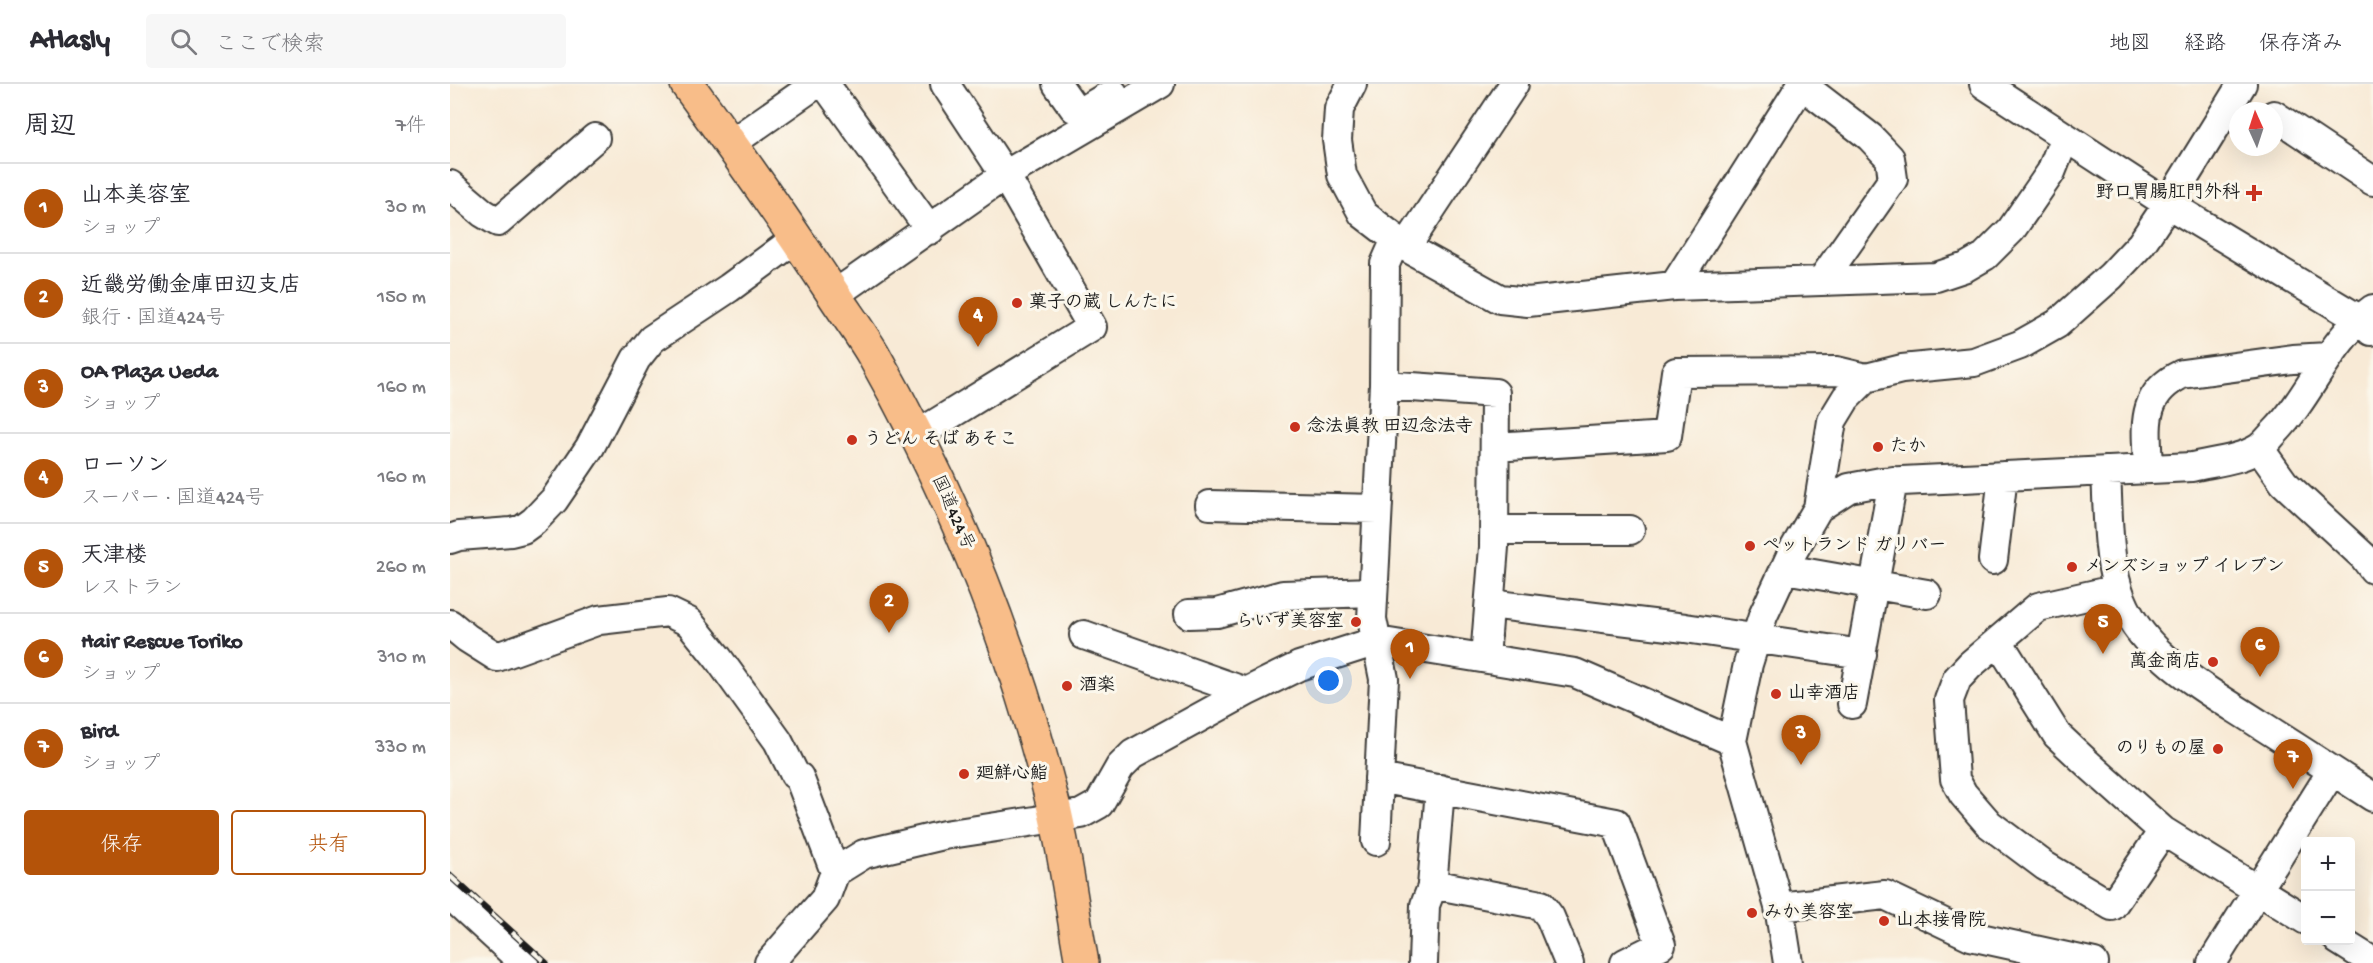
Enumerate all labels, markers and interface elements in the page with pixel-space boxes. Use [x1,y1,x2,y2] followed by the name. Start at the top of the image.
[146,14,566,68] search box
[30,25,110,58] text: Atlasly
[167,25,200,58] icon: search
[215,33,325,59] text: ここで検索
[2109,33,2151,58] text: 地図
[2184,33,2226,58] text: 経路
[2259,33,2343,58] text: 保存済み
[2229,102,2283,156] north arrow
[24,113,76,144] text: 周辺
[396,116,426,139] text: 7件
[2096,182,2240,204] place label: 野口胃腸肛門外科
[81,184,191,210] text: 山本美容室
[2245,184,2263,202] marker: 野口胃腸肛門外科
[39,197,48,220] text: 1
[385,197,426,220] text: 30 m
[81,218,160,241] text: ショップ
[81,274,301,300] text: 近畿労働金庫田辺支店
[39,287,48,310] text: 2
[377,287,426,310] text: 150 m
[1029,292,1177,314] place label: 菓子の蔵 しんたに
[1010,296,1024,310] marker: 菓子の蔵 しんたに
[958,298,998,347] pin: 4
[81,308,225,331] text: 銀行 · 国道424号
[81,360,218,386] text: OA Plaza Ueda
[38,377,49,400] text: 3
[377,377,426,400] text: 160 m
[81,394,160,417] text: ショップ
[1307,415,1473,438] place label: 念法眞教 田辺念法寺
[1288,420,1302,434] marker: 念法眞教 田辺念法寺
[864,429,1017,451] place label: うどん そば あそこ
[845,433,859,447] marker: うどん そば あそこ
[1890,437,1926,458] place label: たか
[1871,440,1885,454] marker: たか
[81,454,169,480] text: ローソン
[39,467,48,490] text: 4
[377,467,426,490] text: 160 m
[926,472,979,554] street label: 国道424号
[81,488,265,511] text: スーパー · 国道424号
[1762,536,1946,557] place label: ペットランド ガリバー
[1743,539,1757,553] marker: ペットランド ガリバー
[81,544,147,570] text: 天津楼
[2084,556,2285,578] place label: メンズショップ イレブン
[38,557,49,580] text: 5
[376,557,426,580] text: 260 m
[2065,560,2079,574] marker: メンズショップ イレブン
[81,578,183,601] text: レストラン
[870,584,908,633] pin: 2
[2084,604,2122,654] pin: 5
[1236,611,1344,633] place label: らいず美容室
[1349,615,1363,629] marker: らいず美容室
[2240,628,2280,677] pin: 6
[81,630,243,656] text: Hair Rescue Toriko
[1390,630,1430,679] pin: 1
[38,647,49,670] text: 6
[377,647,426,670] text: 310 m
[2129,650,2201,673] place label: 萬金商店
[2206,655,2220,669] marker: 萬金商店
[81,664,160,687] text: ショップ
[1314,666,1343,695] your location
[1079,675,1115,697] place label: 酒楽
[1060,679,1074,693] marker: 酒楽
[1788,683,1860,705] place label: 山幸酒店
[1769,687,1783,701] marker: 山幸酒店
[1782,716,1820,765] pin: 3
[81,720,118,746] text: Bird
[38,737,49,760] text: 7
[375,737,426,760] text: 330 m
[2116,738,2206,760] place label: のりもの屋
[2274,740,2312,789] pin: 7
[2211,742,2225,756] marker: のりもの屋
[81,754,160,777] text: ショップ
[976,763,1048,785] place label: 廻鮮心鮨
[957,767,971,781] marker: 廻鮮心鮨
[24,810,219,875] button: 保存
[231,810,426,875] button: 共有
[2301,837,2355,945] map controls
[2301,837,2355,891] button: +
[2301,891,2355,945] button: −
[1764,902,1854,924] place label: みか美容室
[1745,906,1759,920] marker: みか美容室
[1896,910,1986,932] place label: 山本接骨院
[1877,914,1891,928] marker: 山本接骨院

